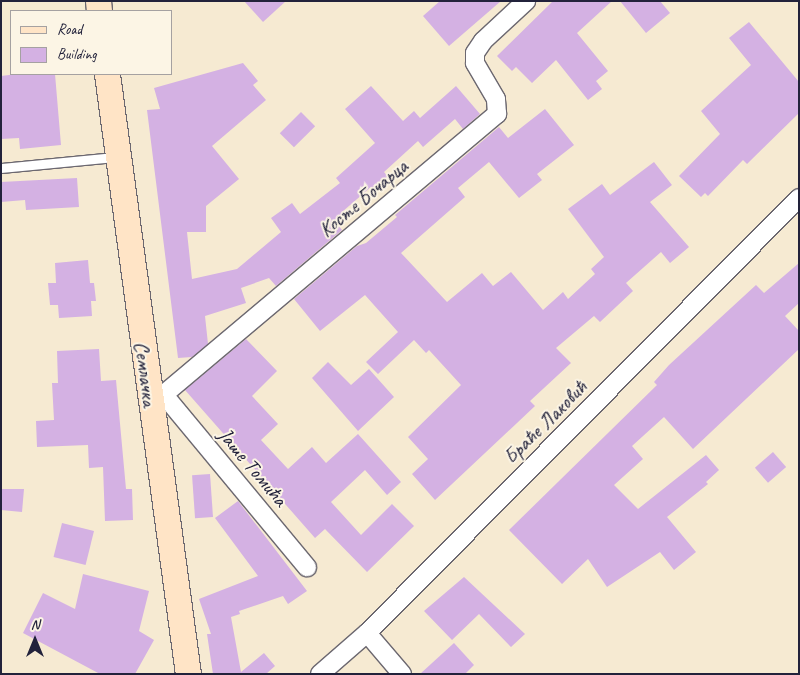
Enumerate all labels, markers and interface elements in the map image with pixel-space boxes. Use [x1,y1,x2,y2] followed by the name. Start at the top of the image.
[10,10,172,75] legend
[57,20,82,39] text: Road
[57,45,96,64] text: Building
[314,154,412,242] street label: Косте Бочарца
[129,340,163,408] street label: Семлачка
[498,375,592,469] street label: Браће Лаковић
[214,423,292,511] street label: Јаше Томића
[10,615,60,665] north arrow
[31,616,39,633] text: N

